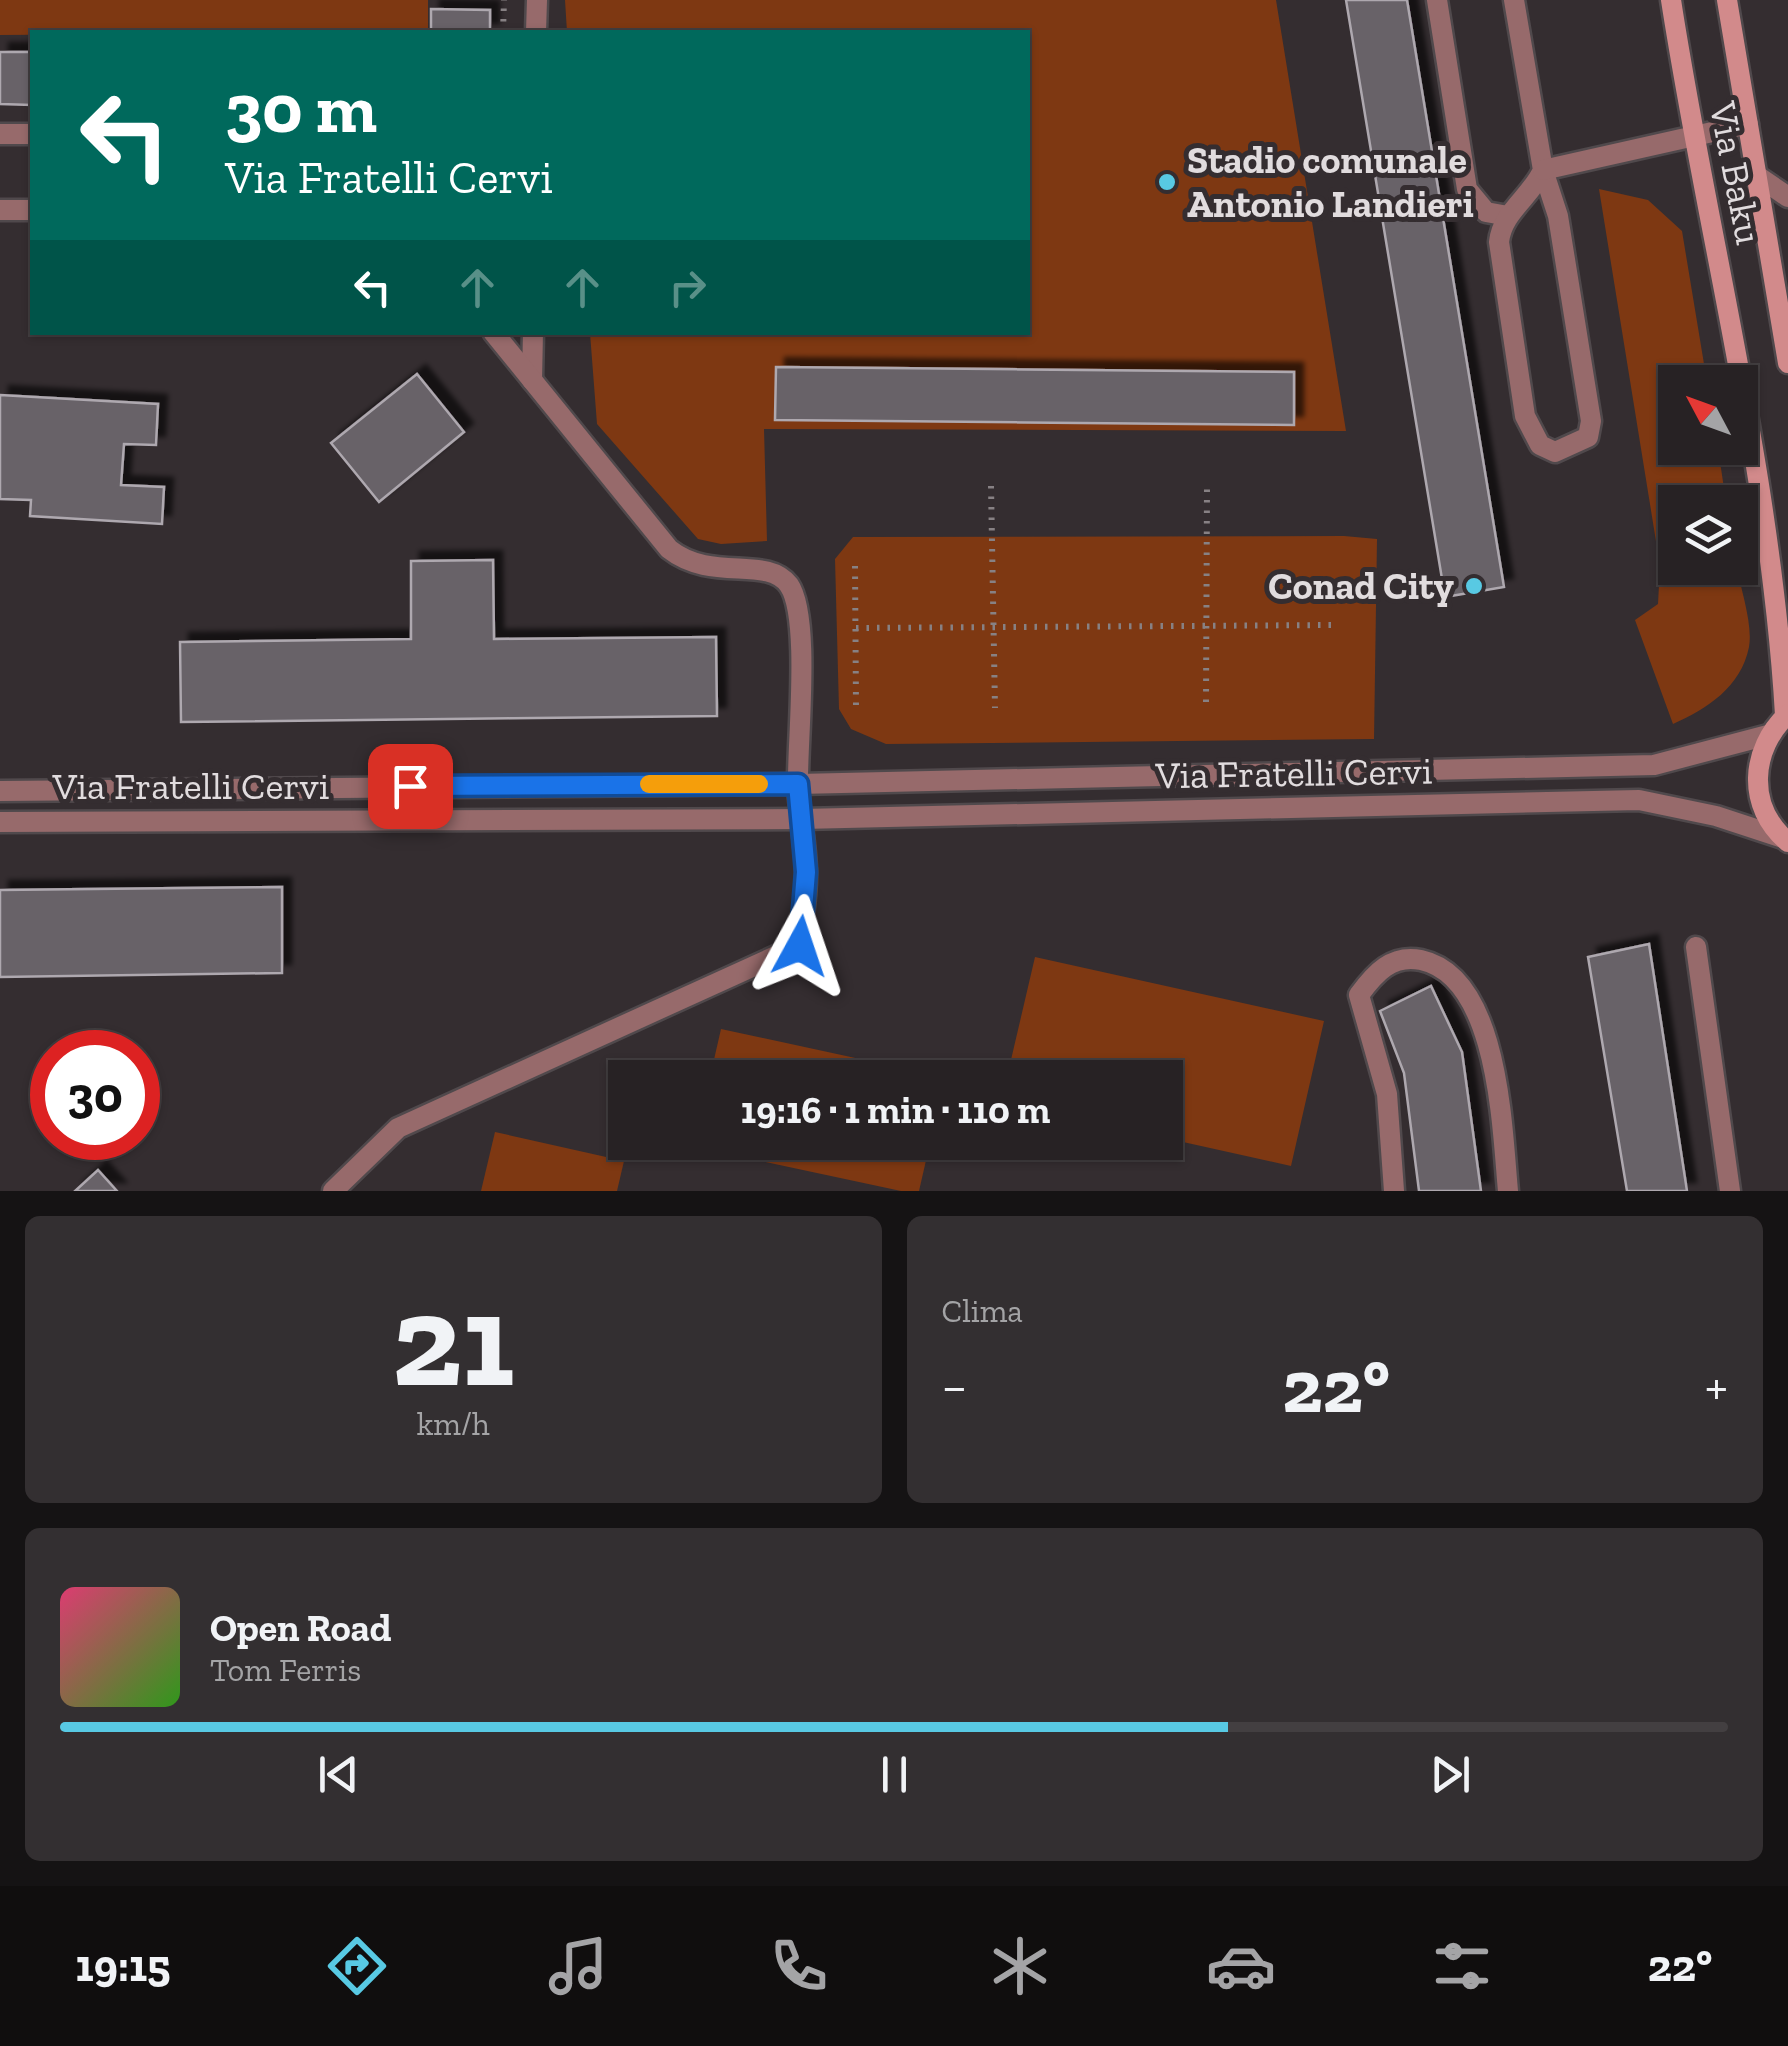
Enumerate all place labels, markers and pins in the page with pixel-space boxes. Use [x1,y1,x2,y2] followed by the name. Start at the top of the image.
[1187,137,1474,227] place label: Stadio comunale Antonio Landieri
[1156,171,1178,193] marker: Stadio comunale Antonio Landieri
[1268,563,1454,609] place label: Conad City
[1463,575,1485,597] marker: Conad City
[368,744,453,829] pin

